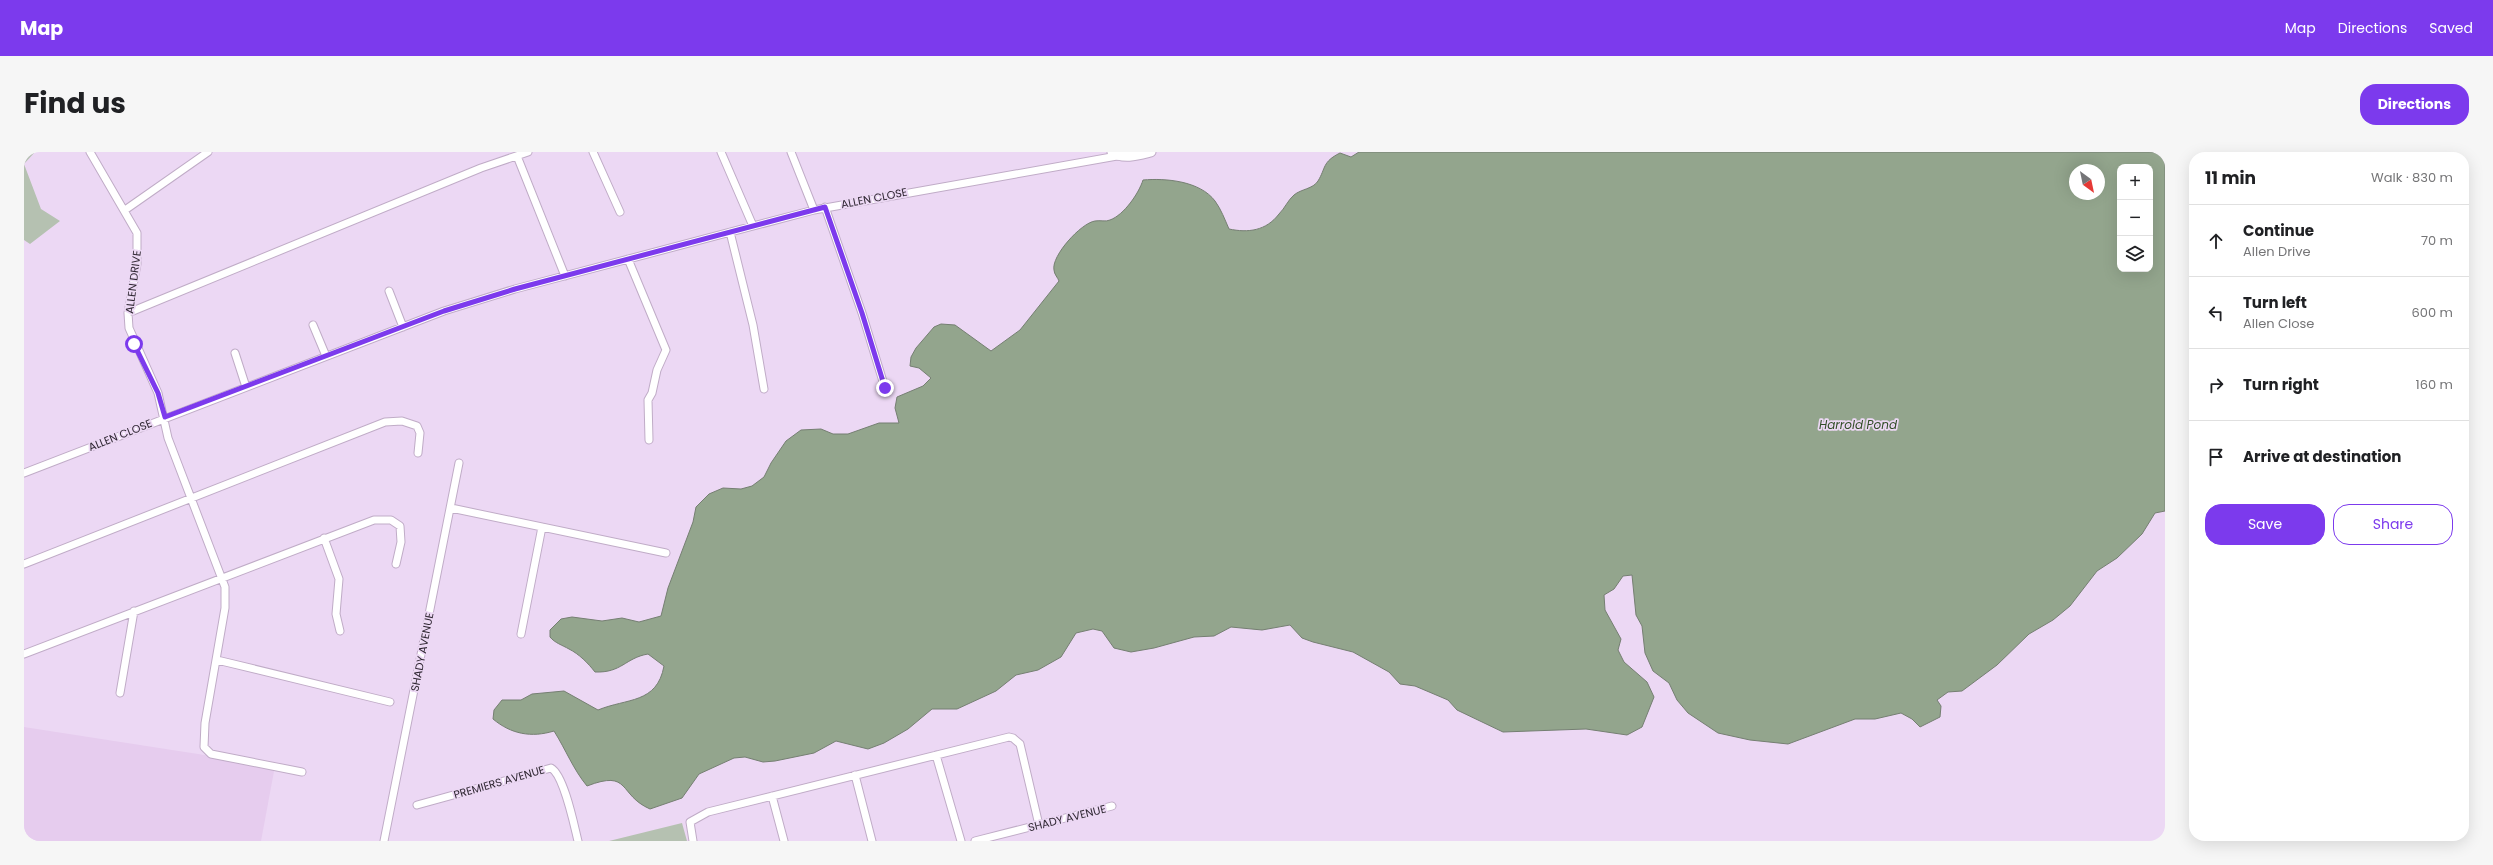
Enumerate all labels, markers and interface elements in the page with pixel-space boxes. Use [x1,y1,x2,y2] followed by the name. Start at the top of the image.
[20,15,63,42] text: Map
[2285,18,2316,38] text: Map
[2338,18,2407,38] text: Directions
[2429,18,2473,38] text: Saved
[24,84,126,123] text: Find us
[2360,84,2469,125] button: Directions
[2069,164,2105,200] north arrow
[2117,164,2153,272] map controls
[2117,164,2153,200] button: +
[2205,166,2256,190] text: 11 min
[2371,168,2453,187] text: Walk · 830 m
[839,184,909,212] street label: ALLEN CLOSE
[2117,200,2153,236] button: −
[2243,220,2314,241] text: Continue
[2205,230,2227,252] icon: ahead
[2421,231,2453,250] text: 70 m
[2117,236,2153,272] button: layers
[2243,242,2311,261] text: Allen Drive
[121,250,145,314] street label: ALLEN DRIVE
[2243,292,2307,313] text: Turn left
[2205,302,2227,324] icon: left
[2412,303,2453,322] text: 600 m
[2243,314,2314,333] text: Allen Close
[125,335,143,353] route start
[2205,374,2227,396] icon: right
[2243,374,2319,395] text: Turn right
[2416,375,2453,394] text: 160 m
[876,379,894,397] route end
[86,415,154,455] street label: ALLEN CLOSE
[1819,416,1898,433] water label: Harrold Pond
[2205,446,2227,468] icon: arrive
[2243,446,2401,467] text: Arrive at destination
[2205,504,2325,545] button: Save
[2333,504,2453,545] button: Share
[407,611,437,693] street label: SHADY AVENUE
[452,761,546,803] street label: PREMIERS AVENUE
[1026,801,1108,835] street label: SHADY AVENUE

